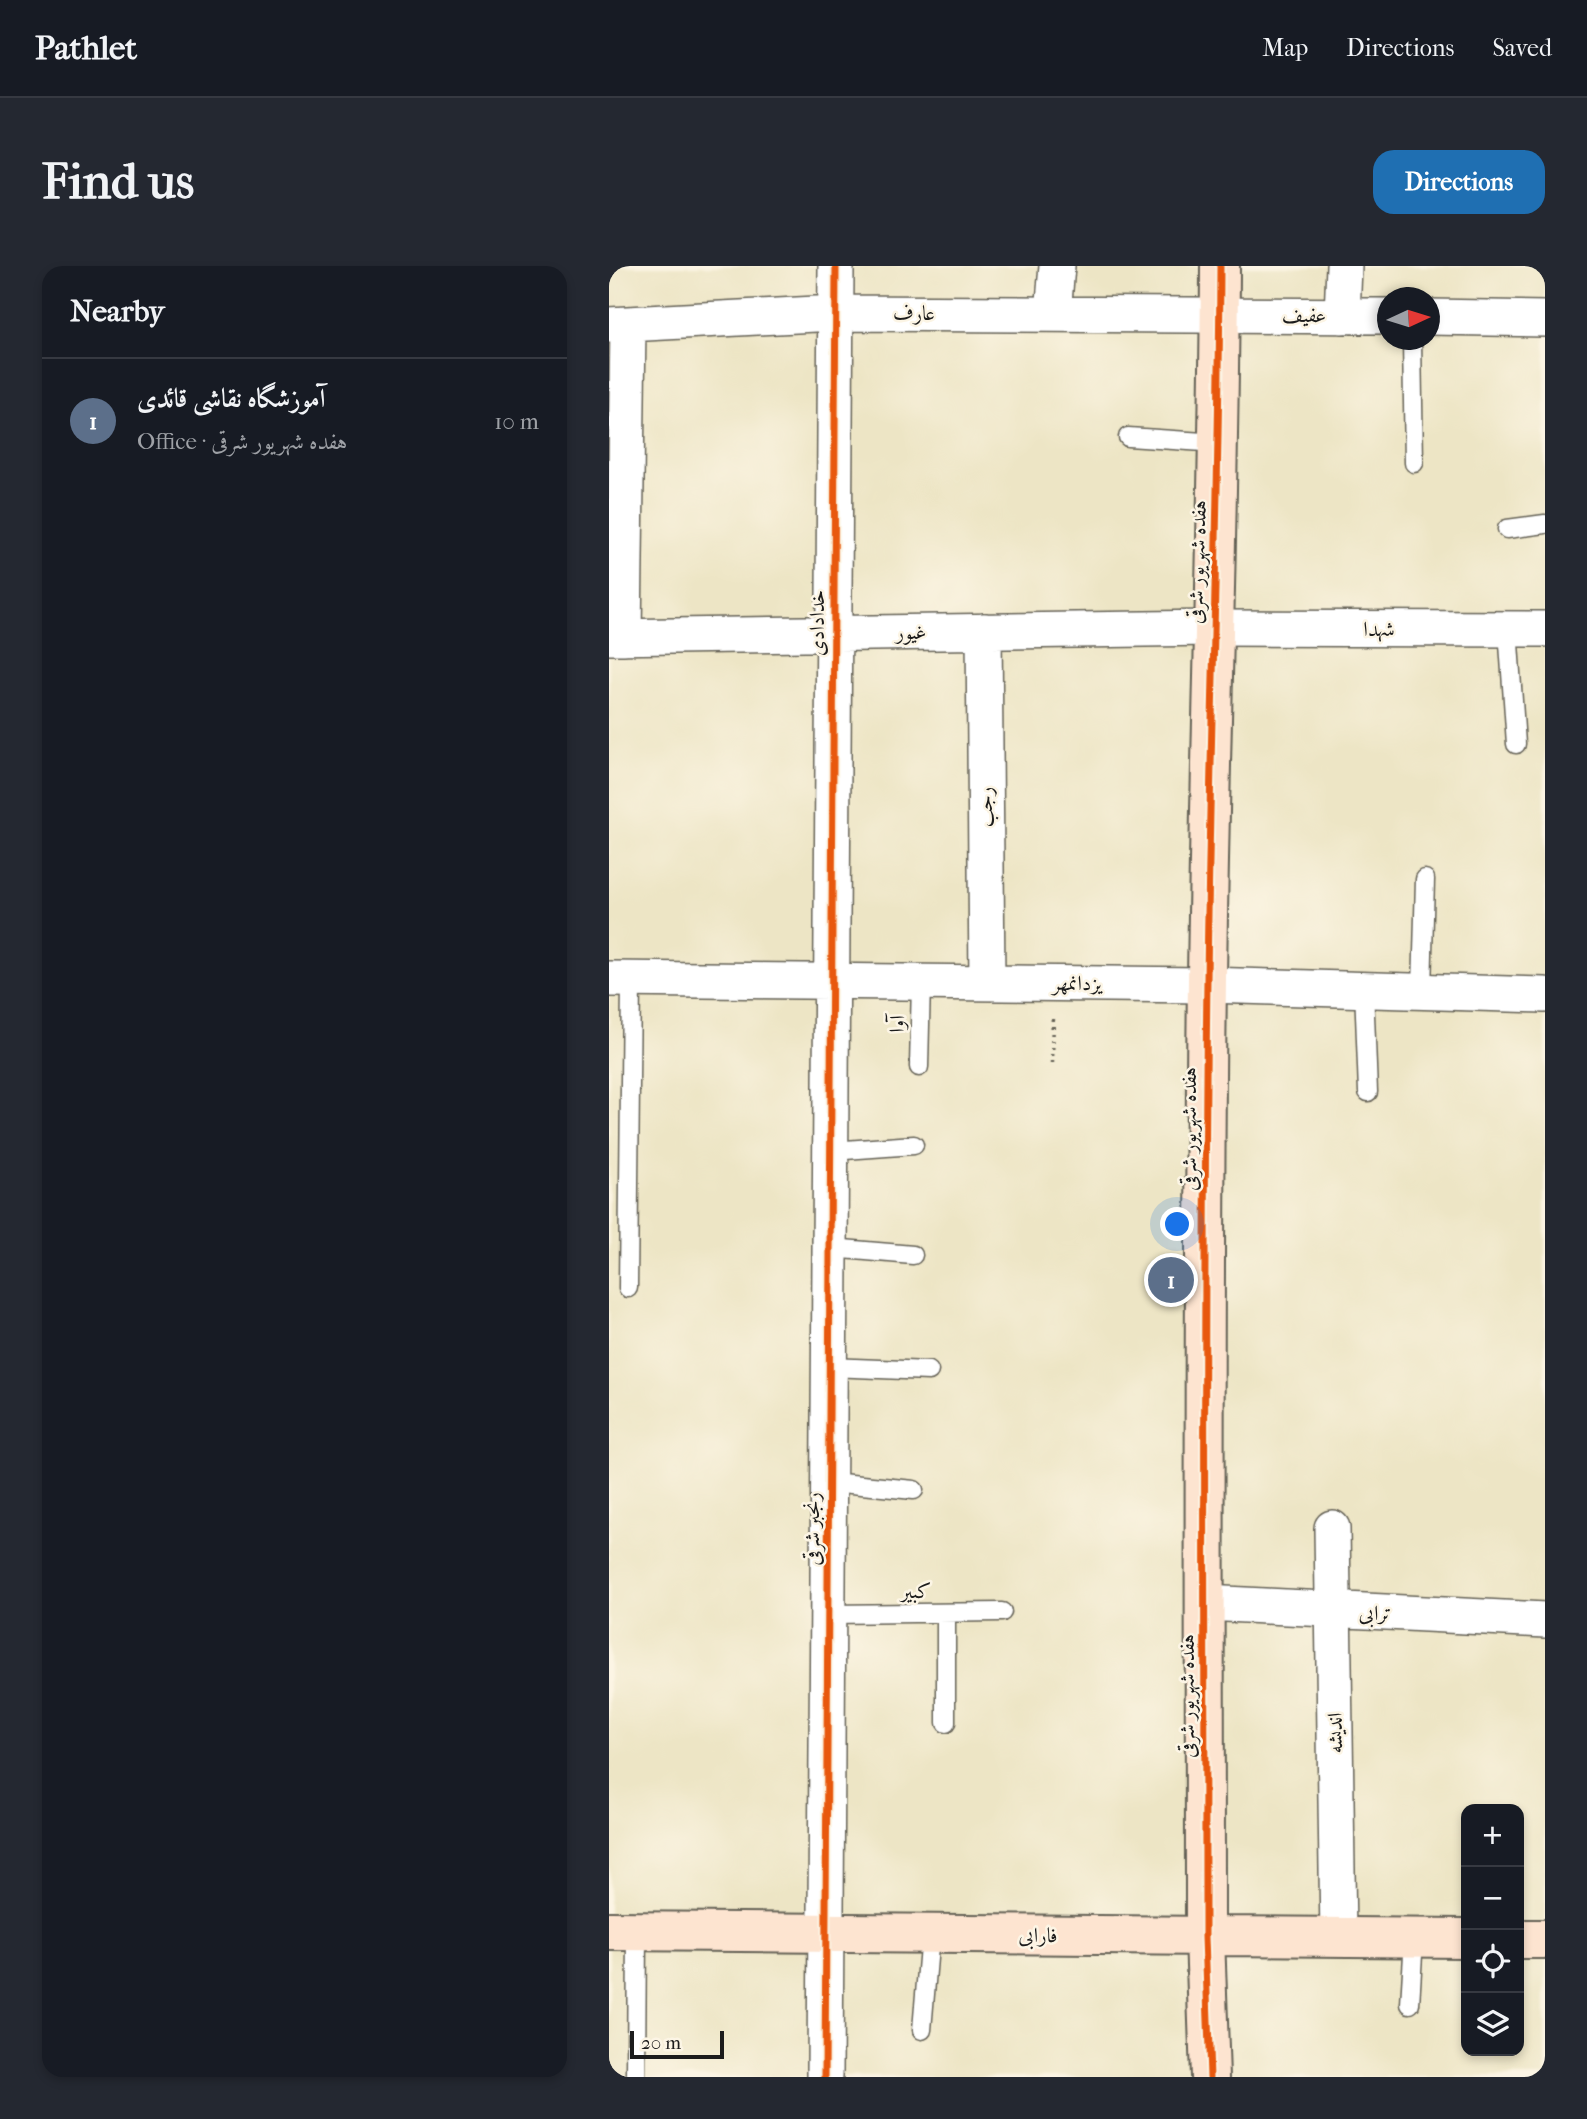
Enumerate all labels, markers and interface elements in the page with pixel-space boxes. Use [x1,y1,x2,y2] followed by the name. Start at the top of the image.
[35,29,137,68] text: Pathlet
[1262,34,1308,62] text: Map
[1346,34,1454,62] text: Directions
[1492,34,1552,62] text: Saved
[1373,150,1545,214] button: Directions
[42,153,194,211] text: Find us
[1377,287,1440,350] north arrow
[70,294,165,329] text: Nearby
[893,301,935,325] street label: عارف
[1282,303,1326,327] street label: عفیف
[137,383,325,414] text: آموزشگاه نقاشی قائدی
[89,408,97,435] text: 1
[494,408,539,435] text: 10 m
[137,428,347,455] text: Office · هفده شهریور شرقی
[1183,500,1213,625] street label: هفده شهریور شرقی
[805,590,829,656] street label: خدادادی
[1363,617,1395,643] street label: شهدا
[893,620,927,645] street label: غیور
[973,787,999,827] street label: رجب
[1050,971,1104,996] street label: یزدانمهر
[884,1012,909,1033] street label: آوا
[1177,1067,1203,1191] street label: هفده شهریور شرقی
[1160,1207,1194,1241] your location
[1148,1254,1194,1306] pin: 1
[800,1492,826,1566] street label: رنجبر شرقی
[899,1579,931,1604] street label: کبیر
[1358,1600,1392,1629] street label: ترابی
[1175,1634,1201,1758] street label: هفده شهریور شرقی
[1323,1712,1347,1754] street label: اندیشه
[1461,1804,1524,2056] map controls
[1461,1804,1524,1867] button: +
[1461,1867,1524,1930] button: −
[1018,1923,1058,1950] street label: فارابی
[1461,1930,1524,1993] button: locate
[1461,1993,1524,2056] button: layers
[630,2028,725,2060] scale bar
[641,2032,681,2054] text: 20 m

